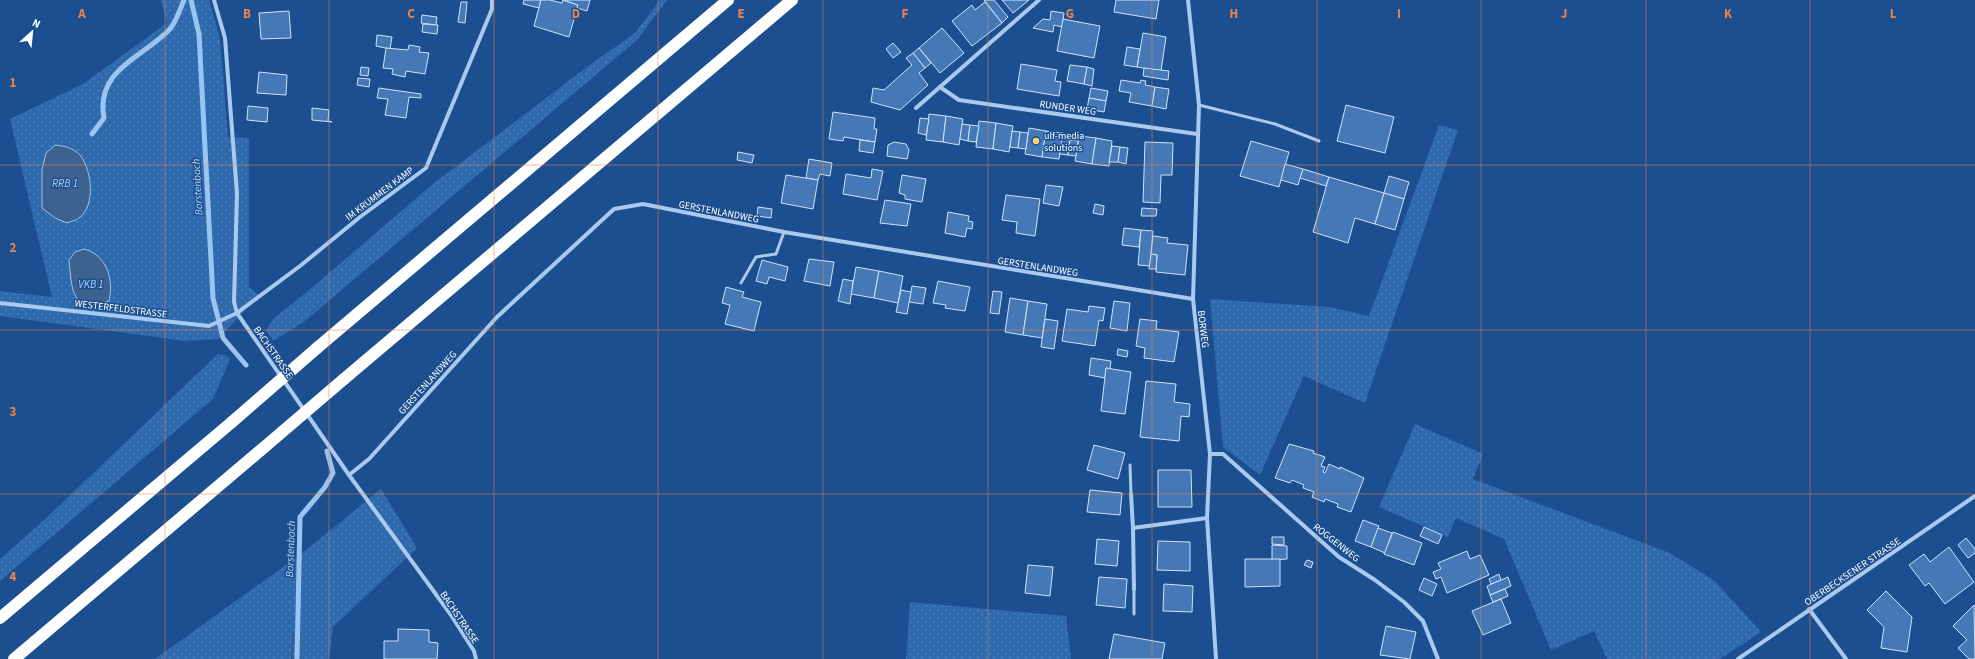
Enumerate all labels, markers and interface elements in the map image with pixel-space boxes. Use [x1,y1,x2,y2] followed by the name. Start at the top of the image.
[77,5,86,23] text: A
[243,5,251,23] text: B
[407,5,415,23] text: C
[572,5,580,23] text: D
[737,5,745,23] text: E
[902,5,909,23] text: F
[1066,5,1074,23] text: G
[1230,5,1238,23] text: H
[1397,5,1401,23] text: I
[1561,5,1567,23] text: J
[1724,5,1733,23] text: K
[1890,5,1897,23] text: L
[12,12,52,52] north arrow
[30,15,43,32] text: N
[10,74,17,92] text: 1
[1039,97,1097,119] street label: RUNDER WEG
[1044,129,1084,155] place label: ulf-media solutions
[1031,136,1041,146] marker: ulf-media solutions
[189,158,206,216] water label: Borstenbach
[343,163,417,224] street label: IM KRUMMEN KAMP
[52,176,78,191] water label: RRB 1
[678,197,760,227] street label: GERSTENLANDWEG
[10,239,17,257] text: 2
[997,254,1079,280] street label: GERSTENLANDWEG
[78,277,104,292] water label: VKB 1
[74,296,168,322] street label: WESTERFELDSTRASSE
[1194,310,1212,349] street label: BORWEG
[250,324,296,382] street label: BACHSTRASSE
[395,348,460,418] street label: GERSTENLANDWEG
[10,403,17,421] text: 3
[282,520,299,578] water label: Borstenbach
[1310,520,1363,565] street label: ROGGENWEG
[1802,534,1904,609] street label: OBERBECKSENER STRASSE
[10,568,17,586] text: 4
[436,588,482,647] street label: BACHSTRASSE

